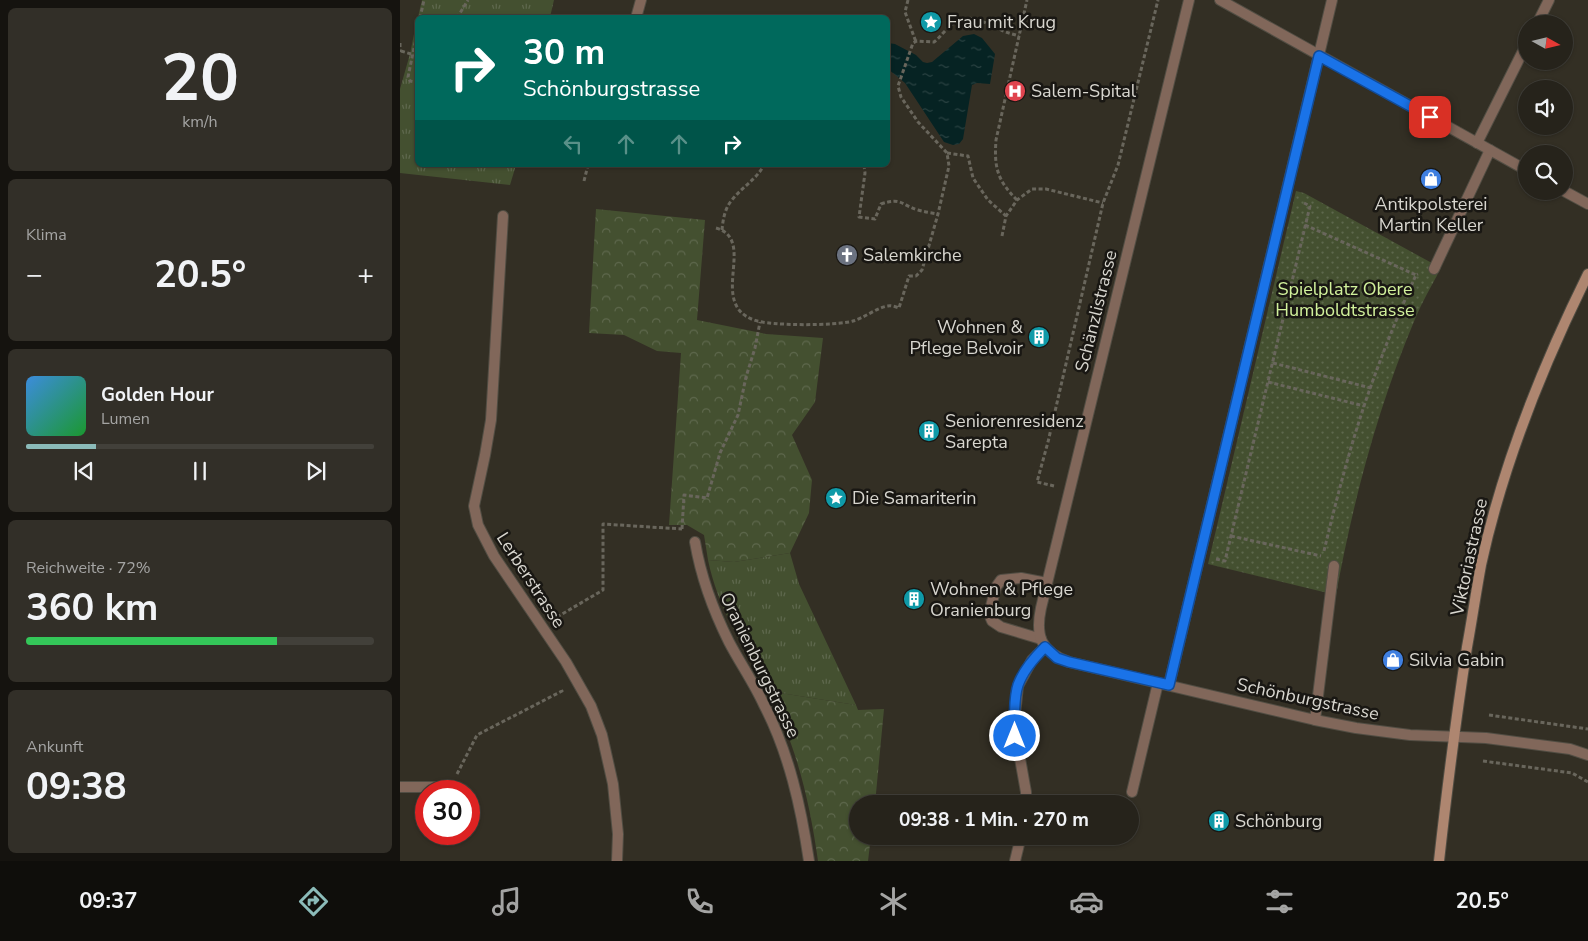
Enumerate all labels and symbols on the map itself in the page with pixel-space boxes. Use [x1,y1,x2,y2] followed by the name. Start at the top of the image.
[919,10,943,34] place icon: Frau mit Krug
[947,10,1056,34] place label: Frau mit Krug
[1518,15,1572,70] north arrow
[1003,79,1027,103] hospital icon: Salem-Spital
[1031,79,1137,103] place label: Salem-Spital
[1409,96,1451,138] pin
[1419,167,1443,191] shop icon: Antikpolsterei Martin Keller
[1375,192,1488,237] place label: Antikpolsterei Martin Keller
[835,243,859,267] church icon: Salemkirche
[863,243,961,267] place label: Salemkirche
[1069,248,1123,374] street label: Schänzlistrasse
[1275,277,1415,322] park label: Spielplatz Obere Humboldtstrasse
[909,315,1024,360] place label: Wohnen & Pflege Belvoir
[1027,325,1051,349] building icon: Wohnen & Pflege Belvoir
[945,409,1084,454] place label: Seniorenresidenz Sarepta
[917,419,941,443] building icon: Seniorenresidenz Sarepta
[824,486,848,510] place icon: Die Samariterin
[852,486,977,510] place label: Die Samariterin
[1445,496,1493,619] street label: Viktoriastrasse
[491,527,571,633] street label: Lerberstrasse
[930,577,1073,622] place label: Wohnen & Pflege Oranienburg
[902,587,926,611] building icon: Wohnen & Pflege Oranienburg
[714,588,806,742] street label: Oranienburgstrasse
[1381,648,1405,672] shop icon: Silvia Gabin
[1409,648,1504,672] place label: Silvia Gabin
[1235,672,1381,726] street label: Schönburgstrasse
[988,709,1040,761] position arrow
[415,780,480,845] speed limit sign: 30
[1207,809,1231,833] building icon: Schönburg
[1235,809,1322,833] place label: Schönburg

